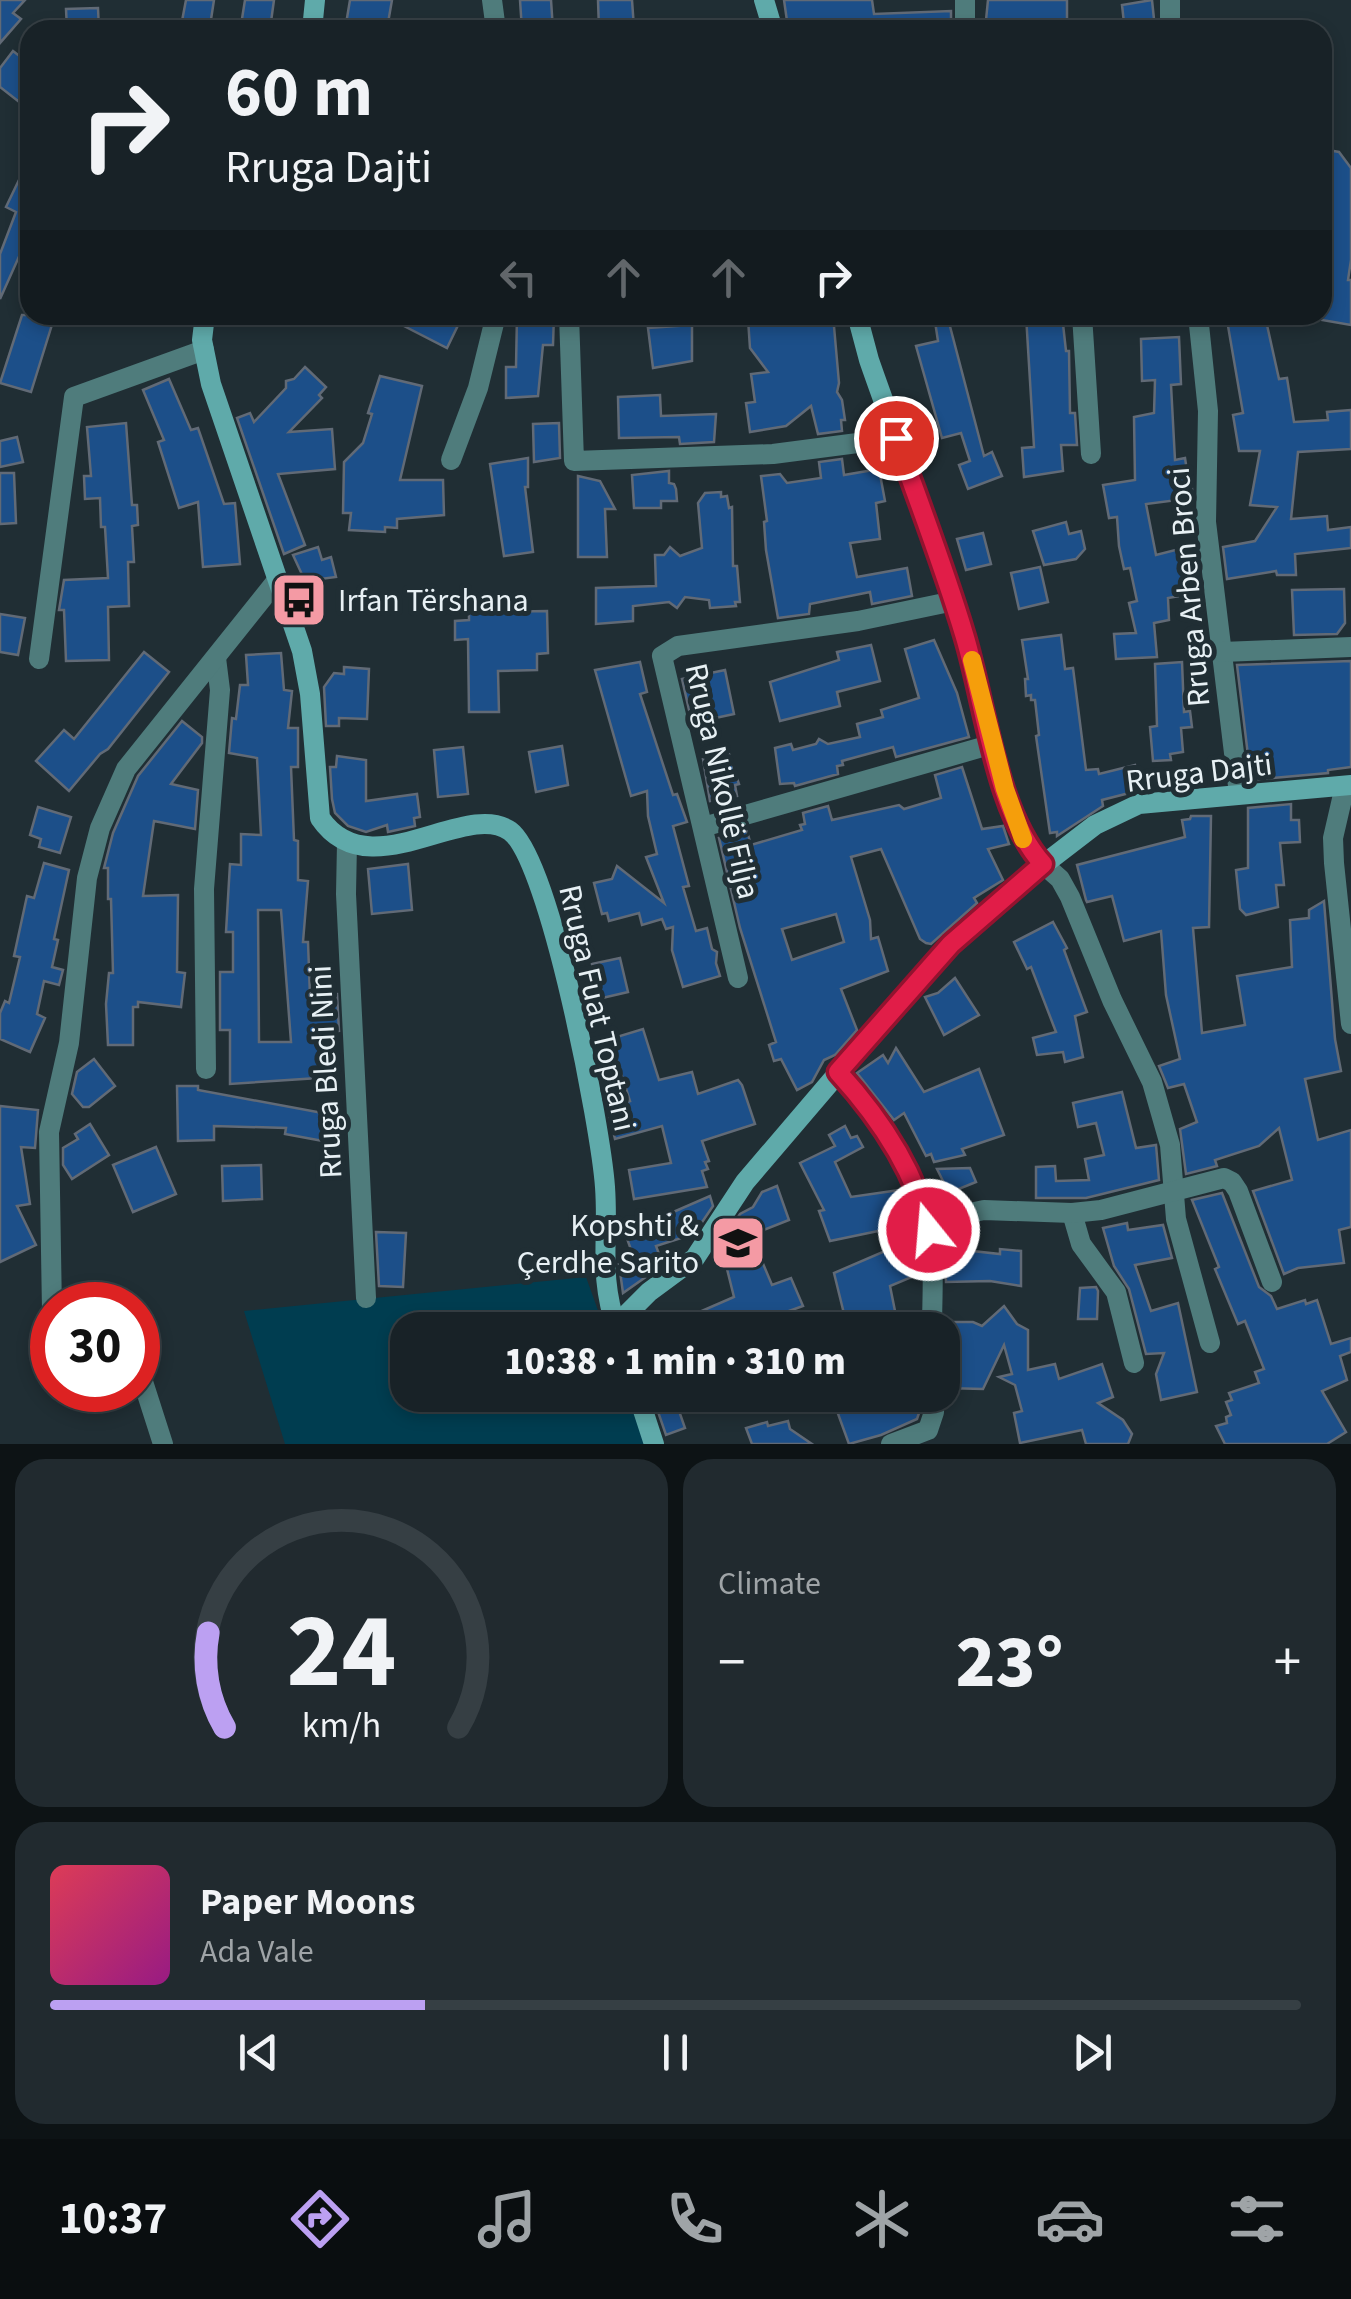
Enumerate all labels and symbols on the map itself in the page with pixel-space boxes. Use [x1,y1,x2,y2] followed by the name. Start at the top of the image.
[854,396,939,481] pin
[1156,465,1222,709] street label: Rruga Arben Broci
[269,570,329,630] bus stop icon: Irfan Tërshana
[338,578,529,624] place label: Irfan Tërshana
[673,659,772,904] street label: Rruga Nikollë Filja
[1123,741,1275,805] street label: Rruga Dajti
[546,880,648,1136] street label: Rruga Fuat Toptani
[297,964,355,1180] street label: Rruga Bledi Nini
[877,1178,981,1282] position arrow
[517,1203,700,1286] place label: Kopshti & Çerdhe Sarito
[708,1213,768,1273] school or university icon: Kopshti & Çerdhe Sarito
[30,1282,160,1412] speed limit sign: 30

